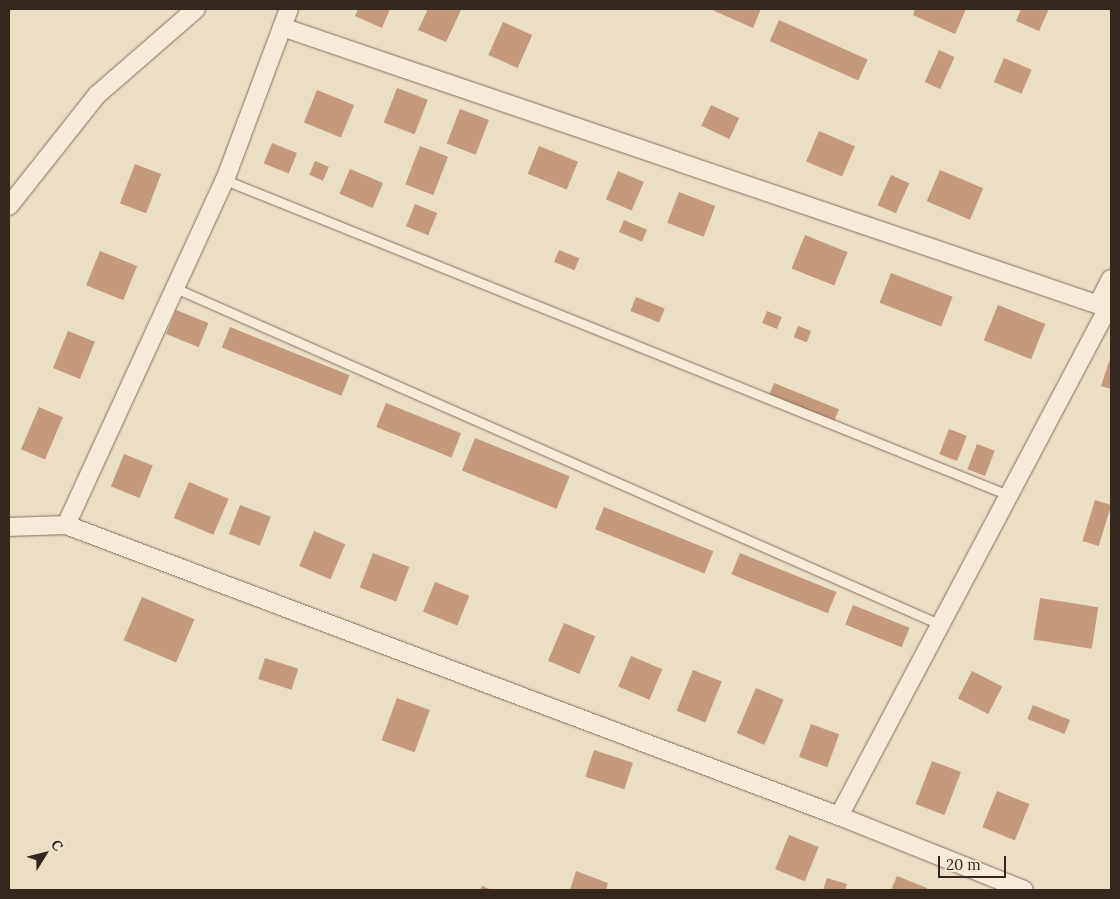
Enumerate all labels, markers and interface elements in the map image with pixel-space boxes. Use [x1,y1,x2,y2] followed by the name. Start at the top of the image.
[20,829,70,879] north arrow
[47,836,67,854] text: С
[940,846,1008,878] scale bar
[946,855,981,874] text: 20 m

